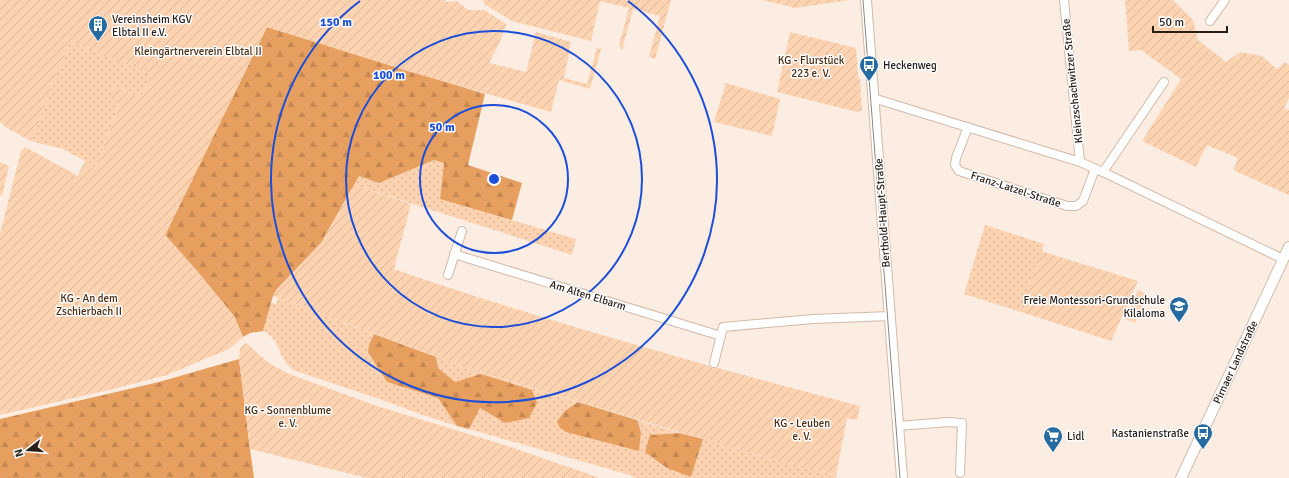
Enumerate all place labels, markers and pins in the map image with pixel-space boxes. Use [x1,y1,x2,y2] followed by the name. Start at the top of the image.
[112,13,192,39] place label: Vereinsheim KGV Elbtal II e.V.
[87,14,109,42] building icon: Vereinsheim KGV Elbtal II e.V.
[858,54,880,82] bus stop icon: Heckenweg
[883,59,937,72] place label: Heckenweg
[487,172,501,186] centre of rings
[1023,294,1165,320] place label: Freie Montessori-Grundschule Kilaloma
[1168,295,1190,323] school or university icon: Freie Montessori-Grundschule Kilaloma
[1192,422,1214,450] bus stop icon: Kastanienstraße
[1042,425,1064,453] supermarket icon: Lidl
[1112,427,1189,440] place label: Kastanienstraße
[1067,430,1085,443] place label: Lidl

